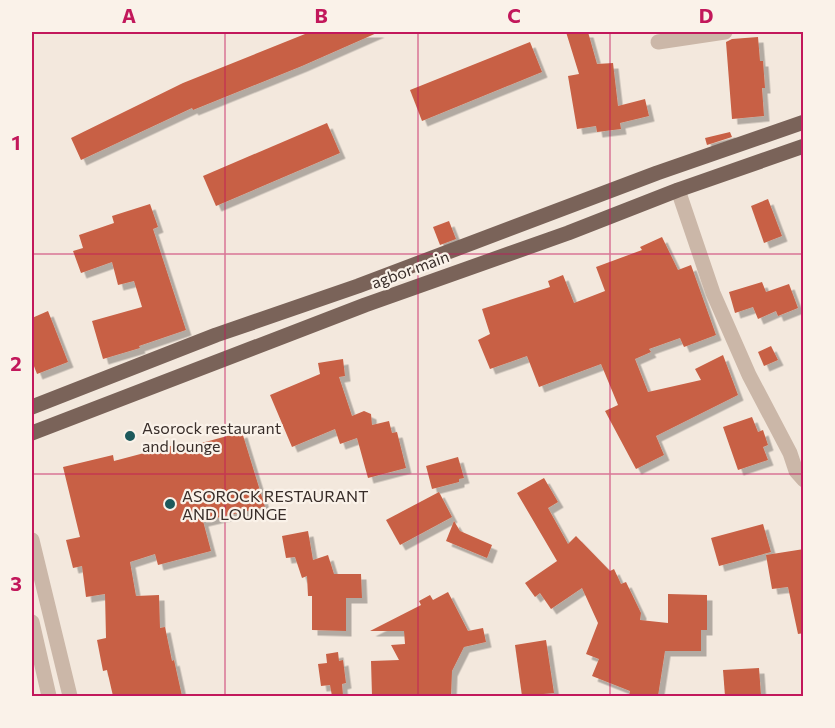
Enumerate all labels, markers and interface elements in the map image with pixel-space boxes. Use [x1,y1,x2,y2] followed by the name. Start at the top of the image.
[122,3,136,27] text: A
[314,3,328,27] text: B
[507,3,521,27] text: C
[699,3,713,27] text: D
[11,130,21,154] text: 1
[369,246,451,292] street label: agbor main
[10,351,22,375] text: 2
[142,418,282,455] place label: Asorock restaurant and lounge
[123,429,137,443] marker: Asorock restaurant and lounge
[182,486,368,523] place label: ASOROCK RESTAURANT AND LOUNGE
[163,497,177,511] marker: ASOROCK RESTAURANT AND LOUNGE
[10,571,22,595] text: 3

